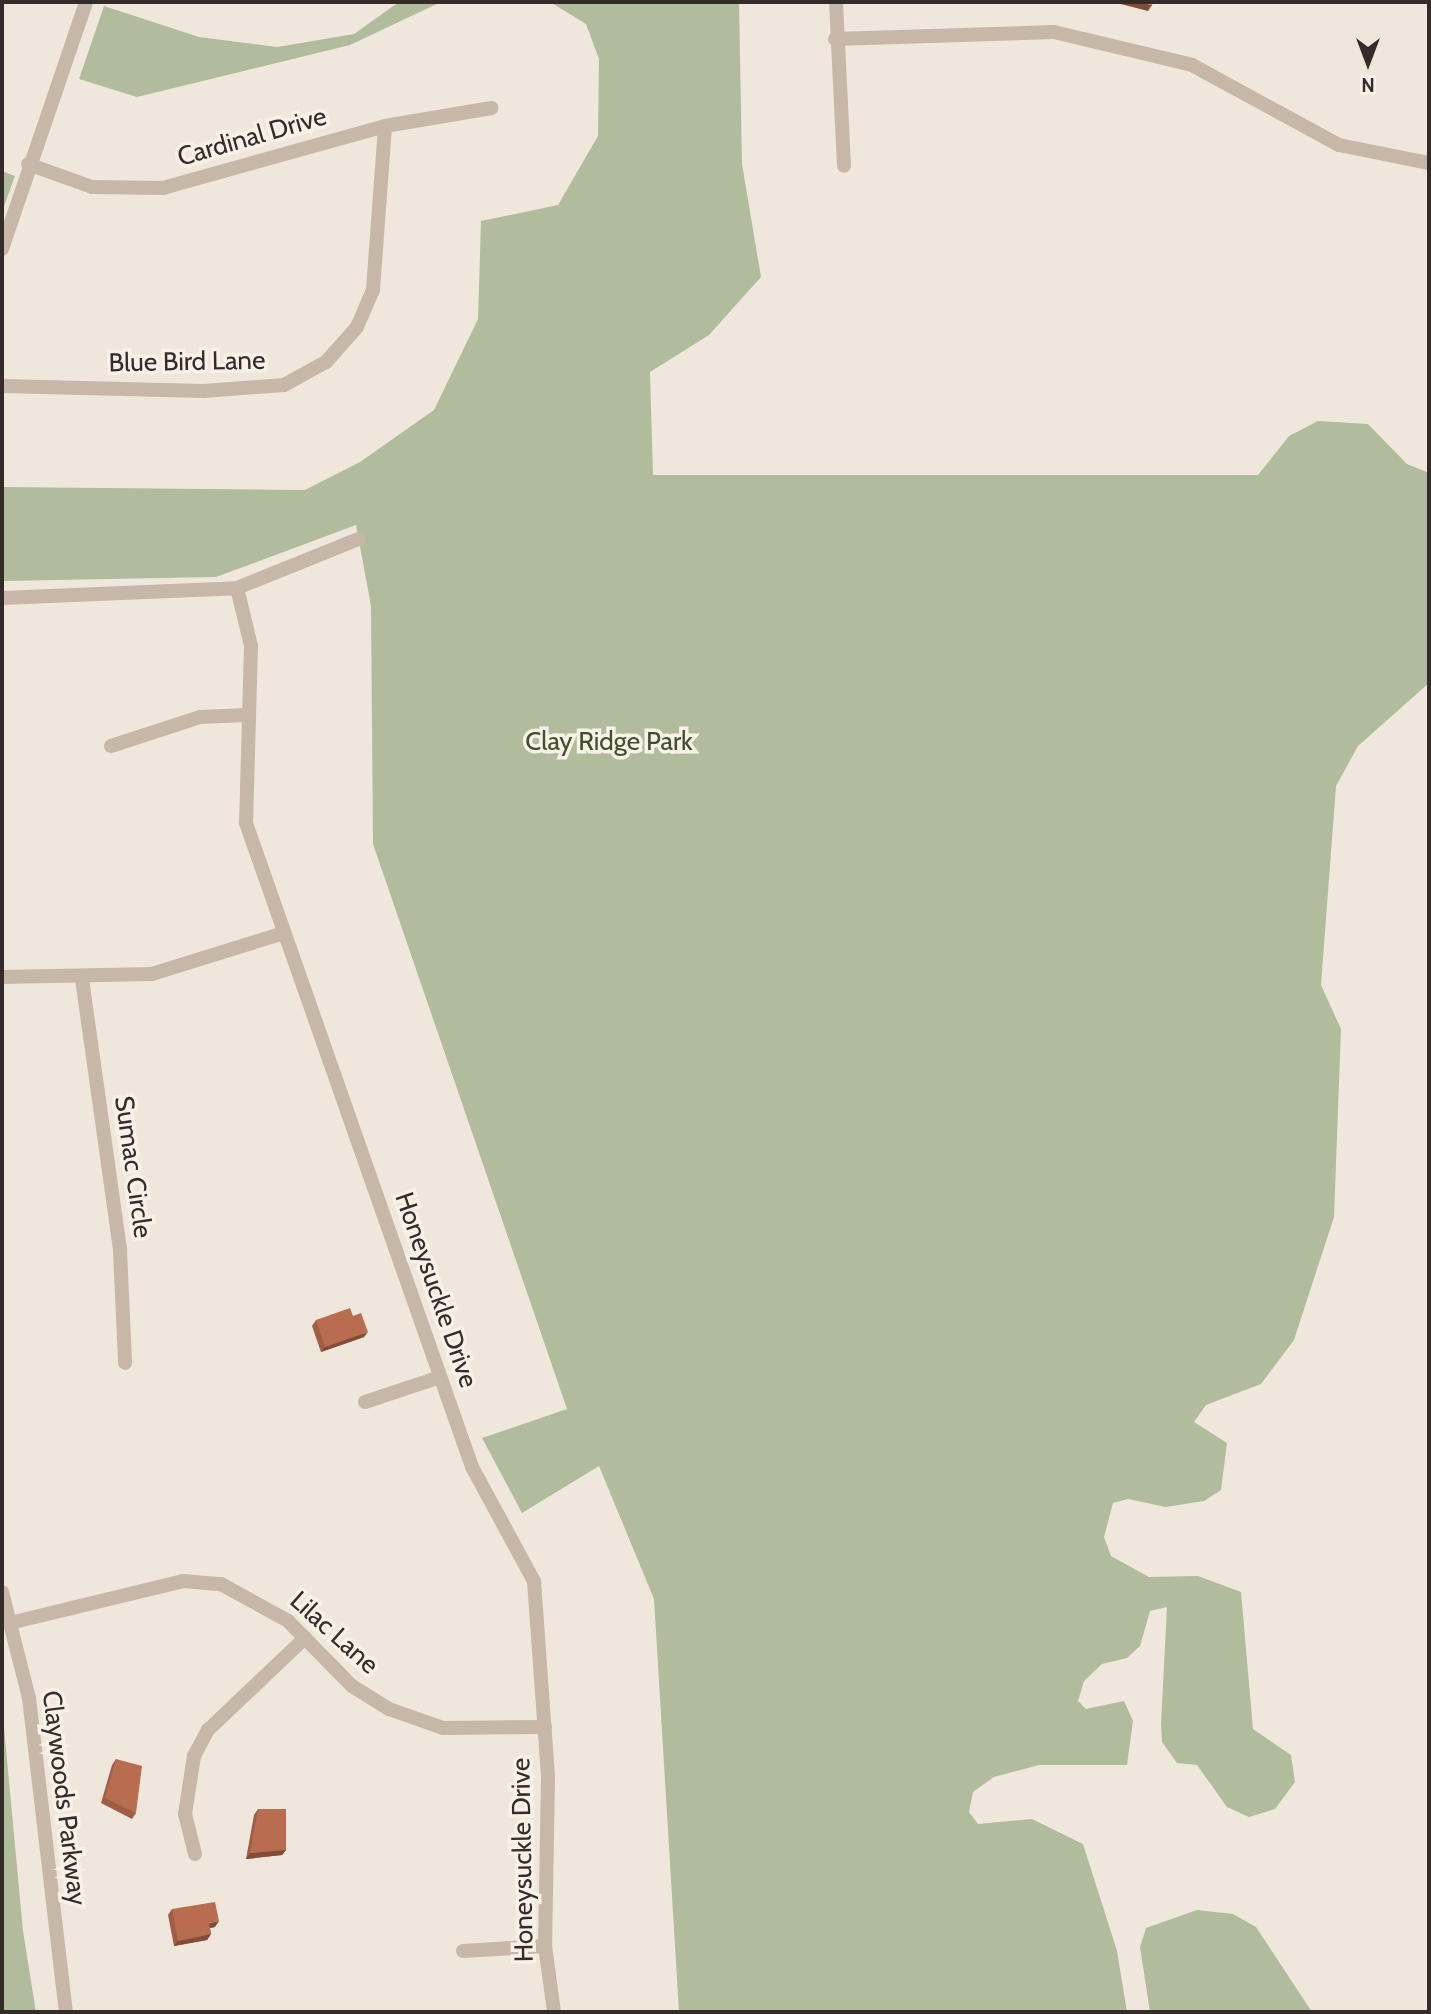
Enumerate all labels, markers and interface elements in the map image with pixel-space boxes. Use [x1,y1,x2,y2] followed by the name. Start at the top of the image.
[1333,28,1403,98] north arrow
[1361,73,1375,96] text: N
[174,101,330,173] street label: Cardinal Drive
[108,345,266,379] street label: Blue Bird Lane
[525,726,693,758] park label: Clay Ridge Park
[108,1094,158,1240] street label: Sumac Circle
[388,1188,484,1392] street label: Honeysuckle Drive
[283,1585,385,1681] street label: Lilac Lane
[35,1689,93,1907] street label: Claywoods Parkway
[506,1758,540,1962] street label: Honeysuckle Drive

